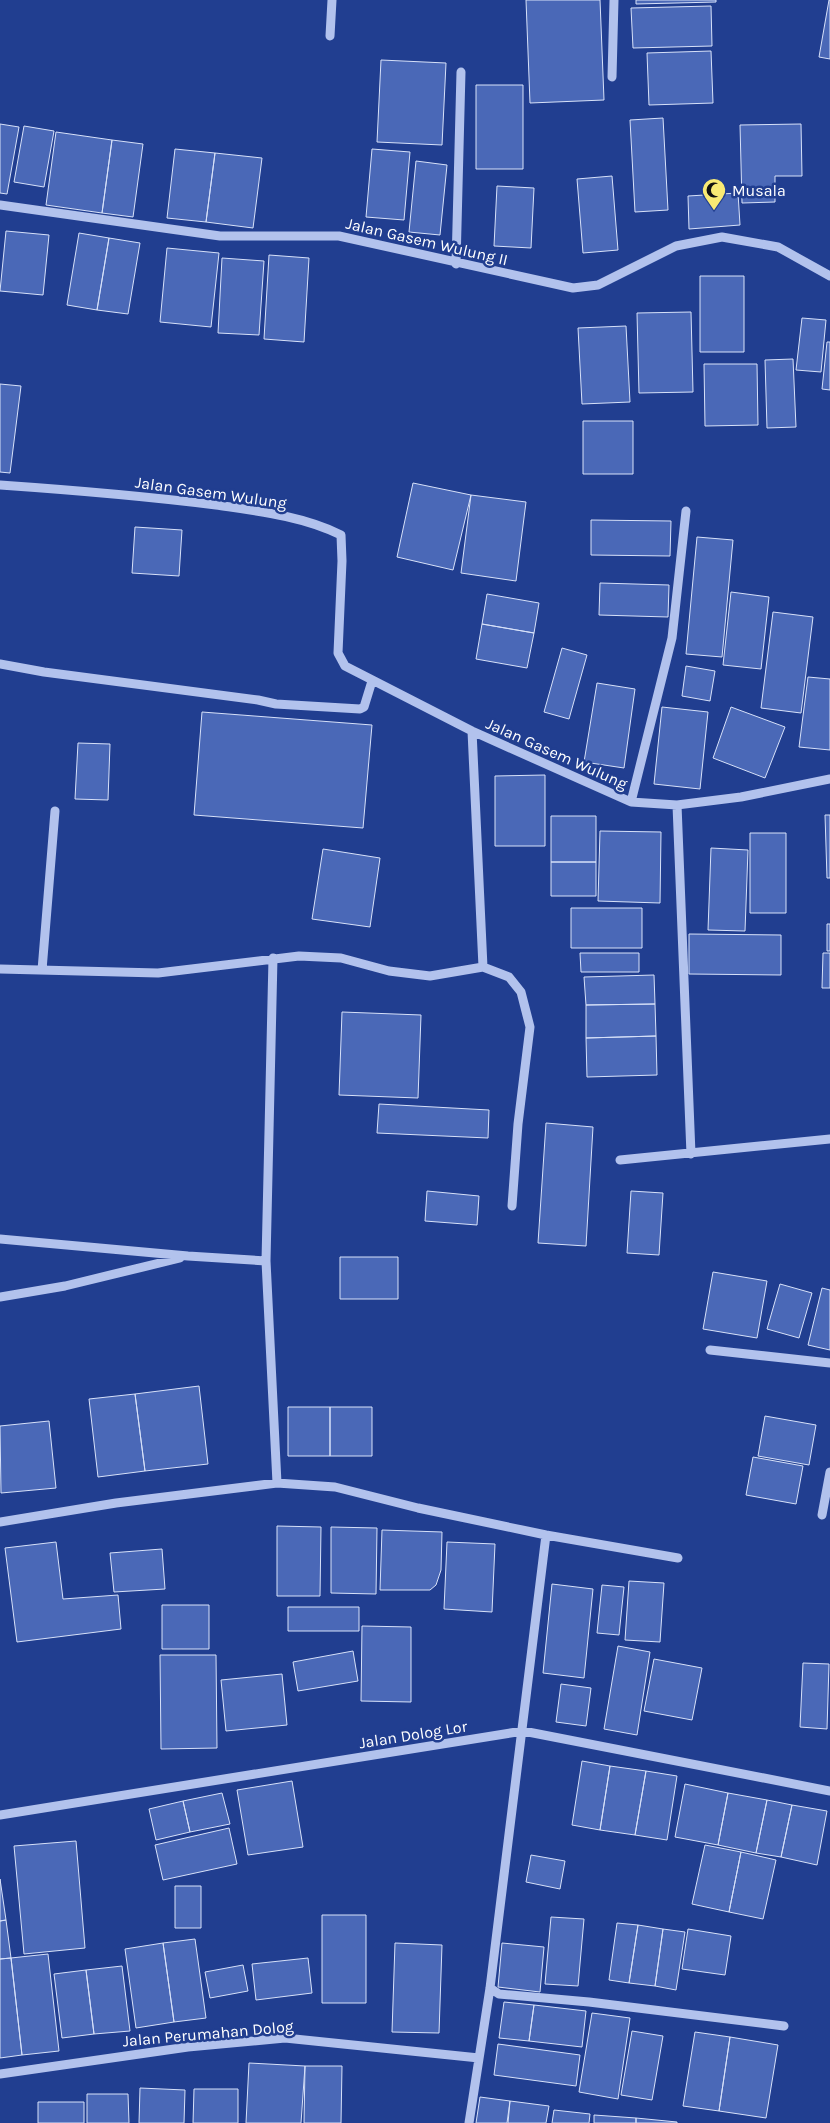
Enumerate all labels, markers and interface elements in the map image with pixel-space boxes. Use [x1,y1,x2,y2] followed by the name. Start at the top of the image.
[701,177,727,211] mosque icon: Musala
[732,181,786,200] place label: Musala
[344,214,510,269] street label: Jalan Gasem Wulung II
[134,472,288,513] street label: Jalan Gasem Wulung
[483,714,631,793] street label: Jalan Gasem Wulung
[358,1717,469,1752] street label: Jalan Dolog Lor
[122,2017,294,2050] street label: Jalan Perumahan Dolog

